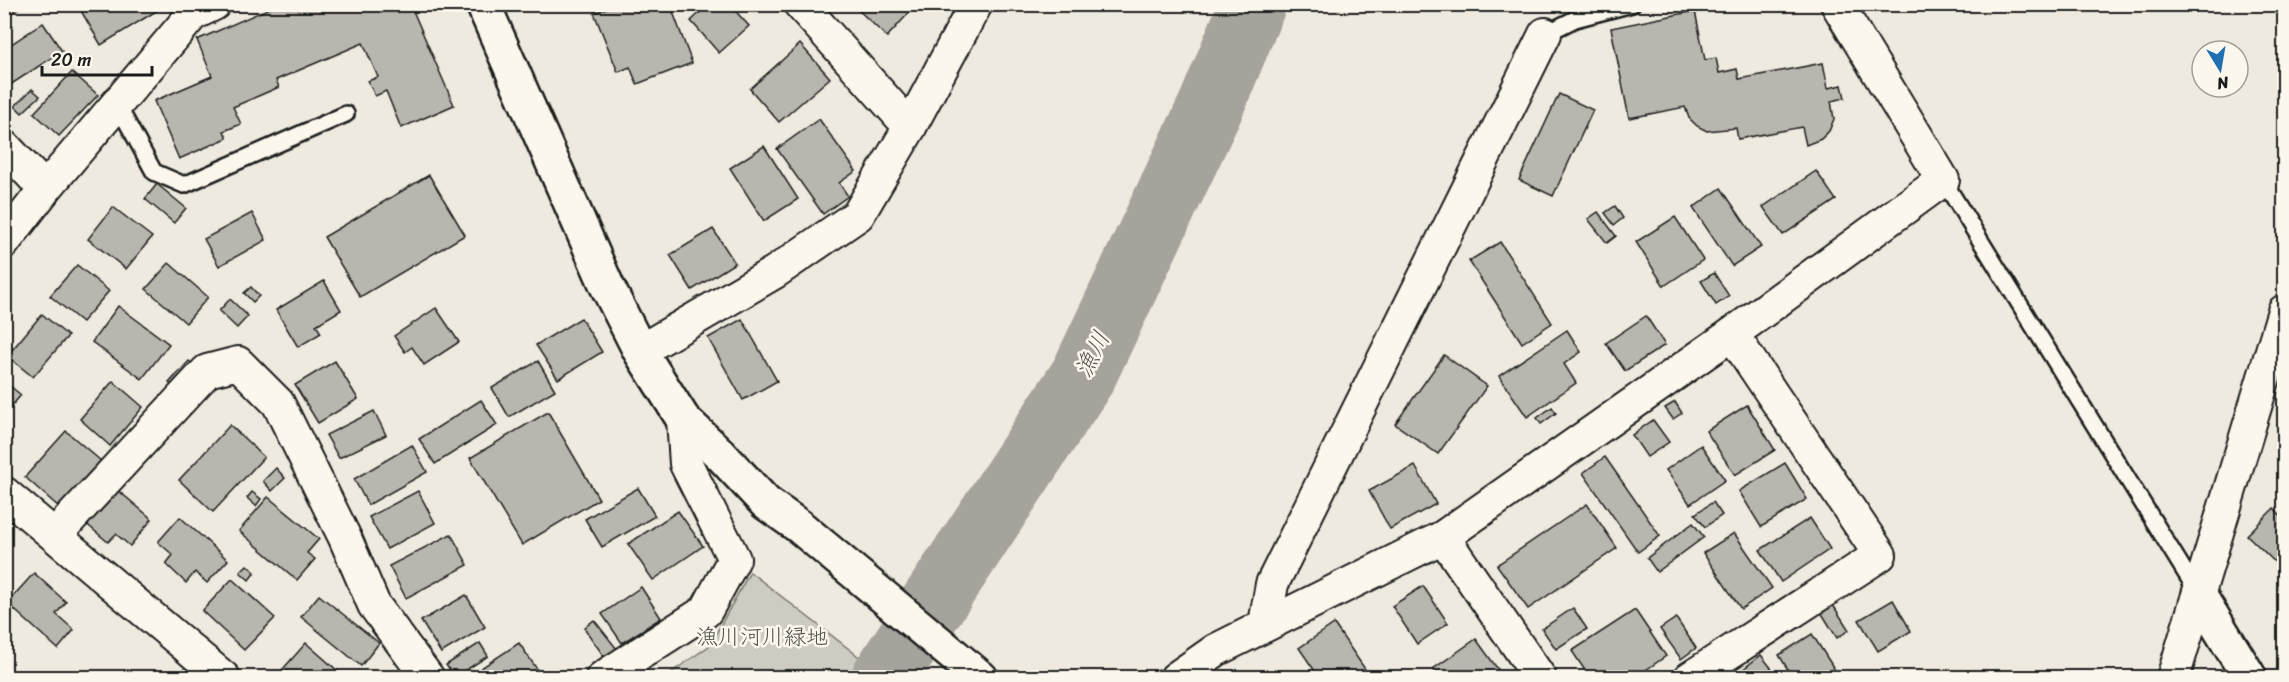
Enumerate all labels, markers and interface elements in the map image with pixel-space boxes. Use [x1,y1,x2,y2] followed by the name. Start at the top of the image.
[42,39,152,77] scale bar
[2190,39,2250,99] north arrow
[51,44,91,76] text: 20 m
[2214,68,2232,99] text: N
[1062,323,1122,385] water label: 漁川
[696,617,828,656] park label: 漁川河川緑地

